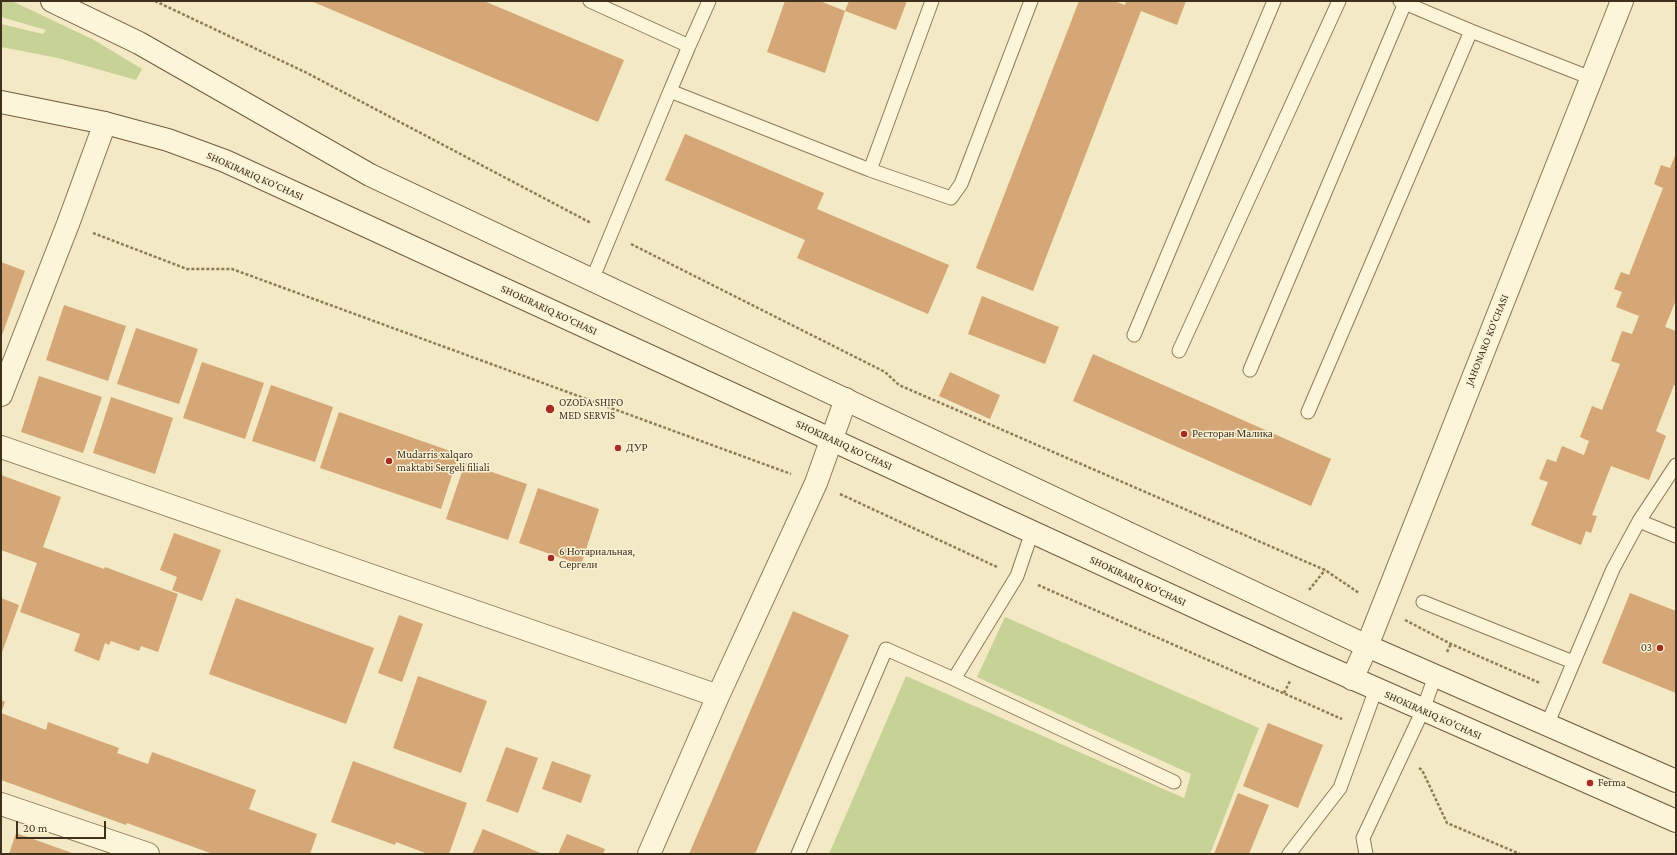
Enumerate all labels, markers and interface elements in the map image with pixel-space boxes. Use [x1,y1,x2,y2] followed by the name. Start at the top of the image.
[204,149,306,203] street label: SHOKIRARIQ KO'CHASI
[499,282,599,338] street label: SHOKIRARIQ KO'CHASI
[1463,292,1511,388] street label: JAHONARO KO'CHASI
[559,396,623,422] place label: OZODA SHIFO MED SERVIS
[544,403,556,415] marker: OZODA SHIFO MED SERVIS
[794,417,894,473] street label: SHOKIRARIQ KO'CHASI
[1192,427,1273,441] place label: Ресторан Малика
[1179,429,1189,439] marker: Ресторан Малика
[626,441,648,455] place label: ДУР
[613,443,623,453] marker: ДУР
[397,448,490,474] place label: Mudarris xalqaro maktabi Sergeli filiali
[384,456,394,466] marker: Mudarris xalqaro maktabi Sergeli filiali
[559,545,635,571] place label: 6 Нотариальная, Сергели
[546,553,556,563] marker: 6 Нотариальная, Сергели
[1088,553,1188,609] street label: SHOKIRARIQ KO'CHASI
[1641,641,1652,655] place label: 03
[1655,643,1665,653] marker: 03
[1382,688,1484,742] street label: SHOKIRARIQ KO'CHASI
[1598,776,1626,790] place label: Ferma
[1585,778,1595,788] marker: Ferma
[18,813,108,839] scale bar
[23,821,47,835] text: 20 m

